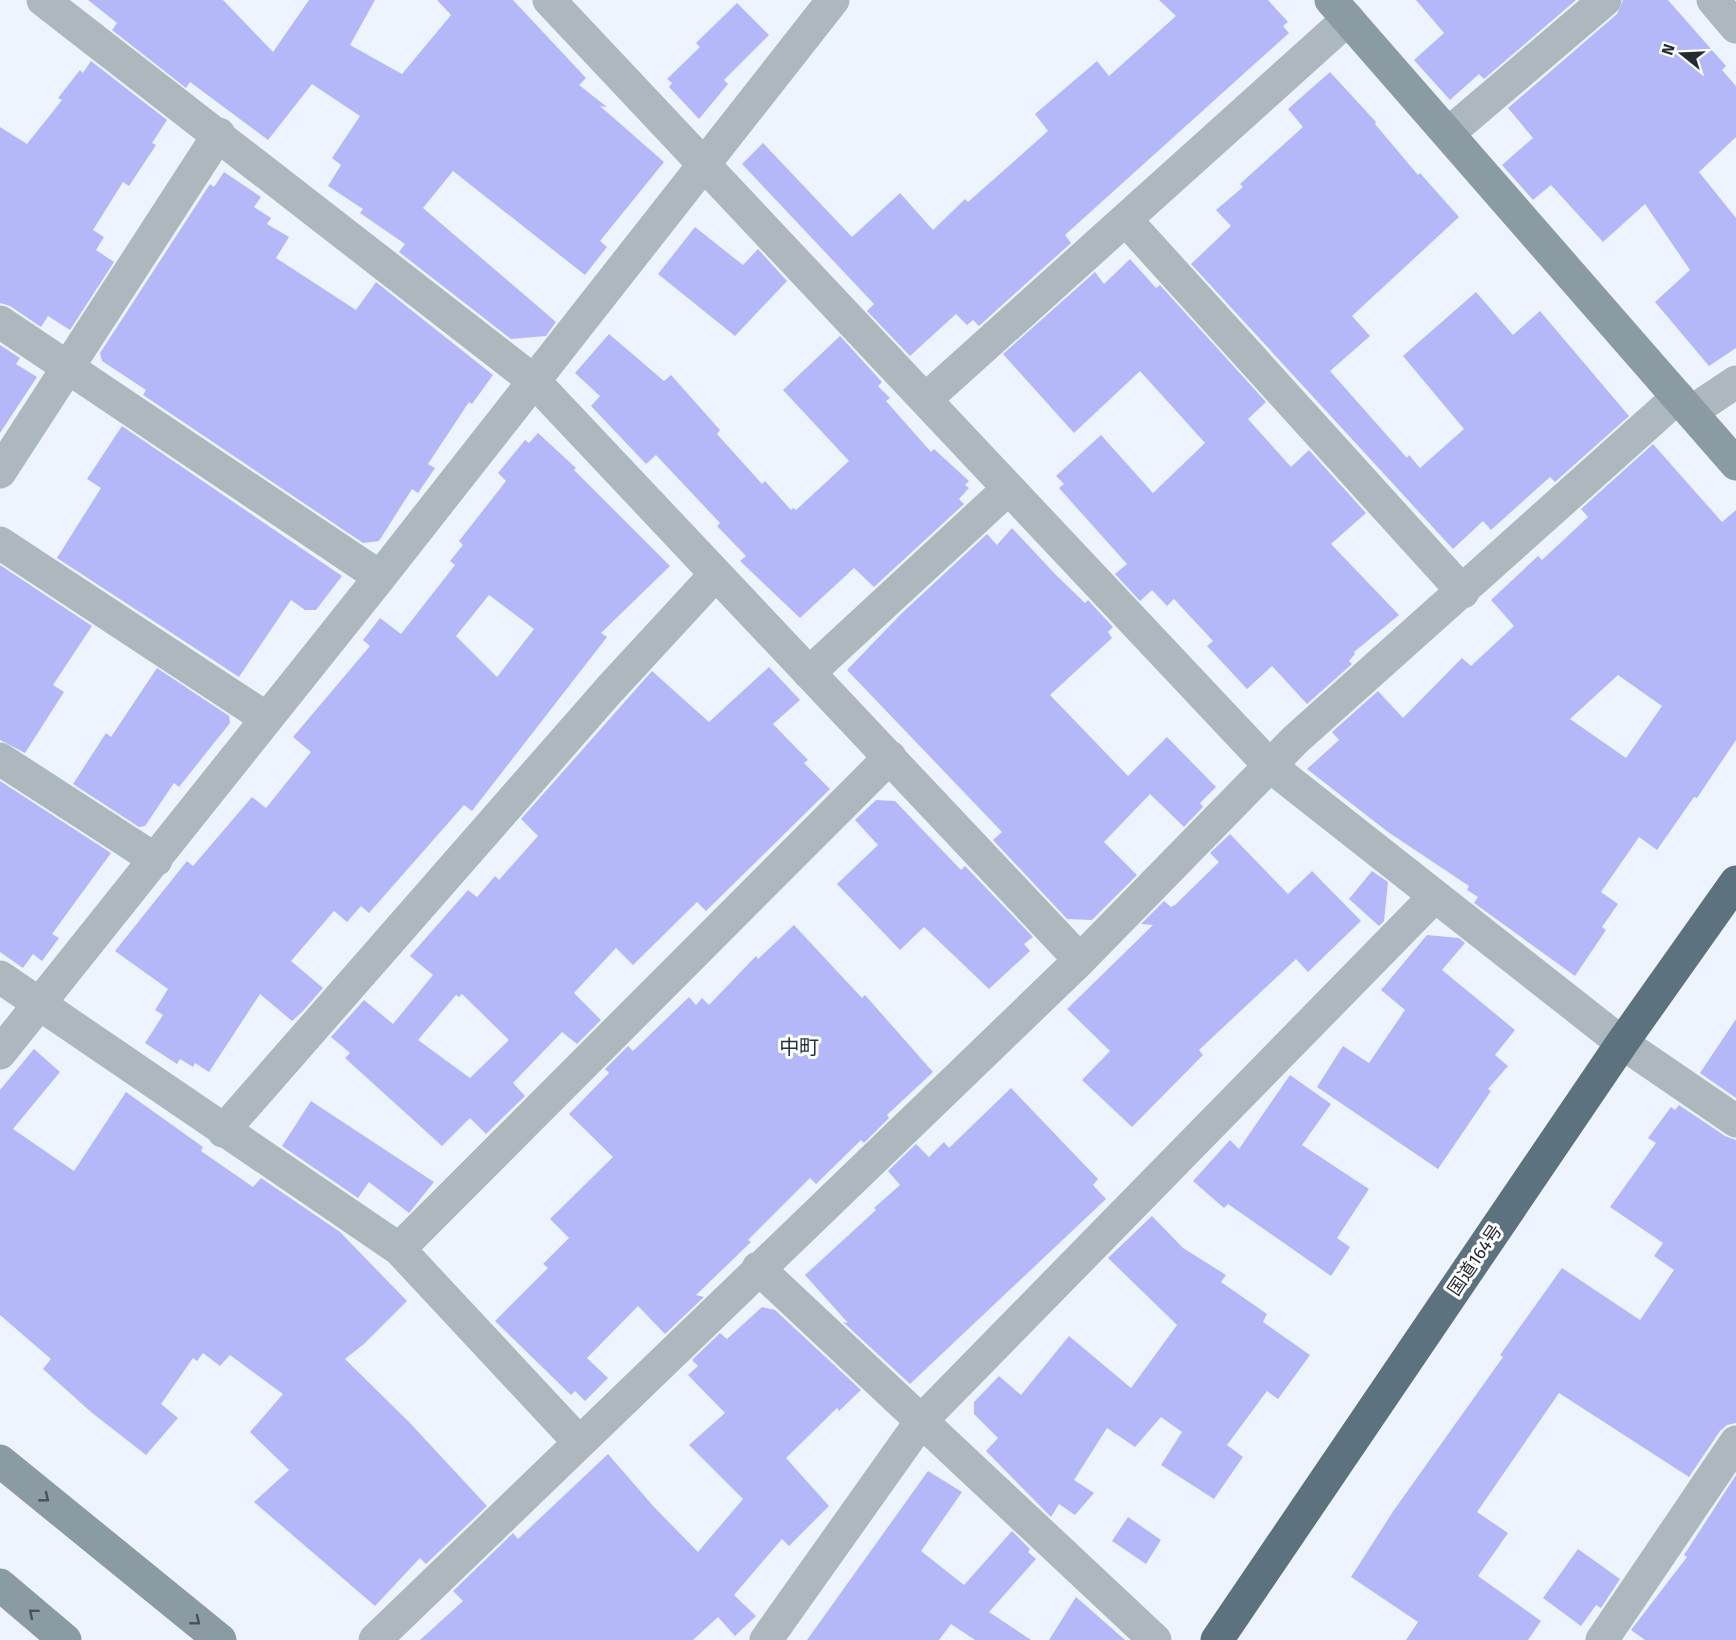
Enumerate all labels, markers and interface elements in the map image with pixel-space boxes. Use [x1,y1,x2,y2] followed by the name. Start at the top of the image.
[1652,24,1712,84] north arrow
[1658,42,1679,57] text: N
[779,1035,819,1059] district label: 中町
[1443,1220,1507,1300] street label: 国道164号
[38,1491,49,1502] one-way arrow
[29,1609,40,1620] one-way arrow
[190,1614,201,1625] one-way arrow

